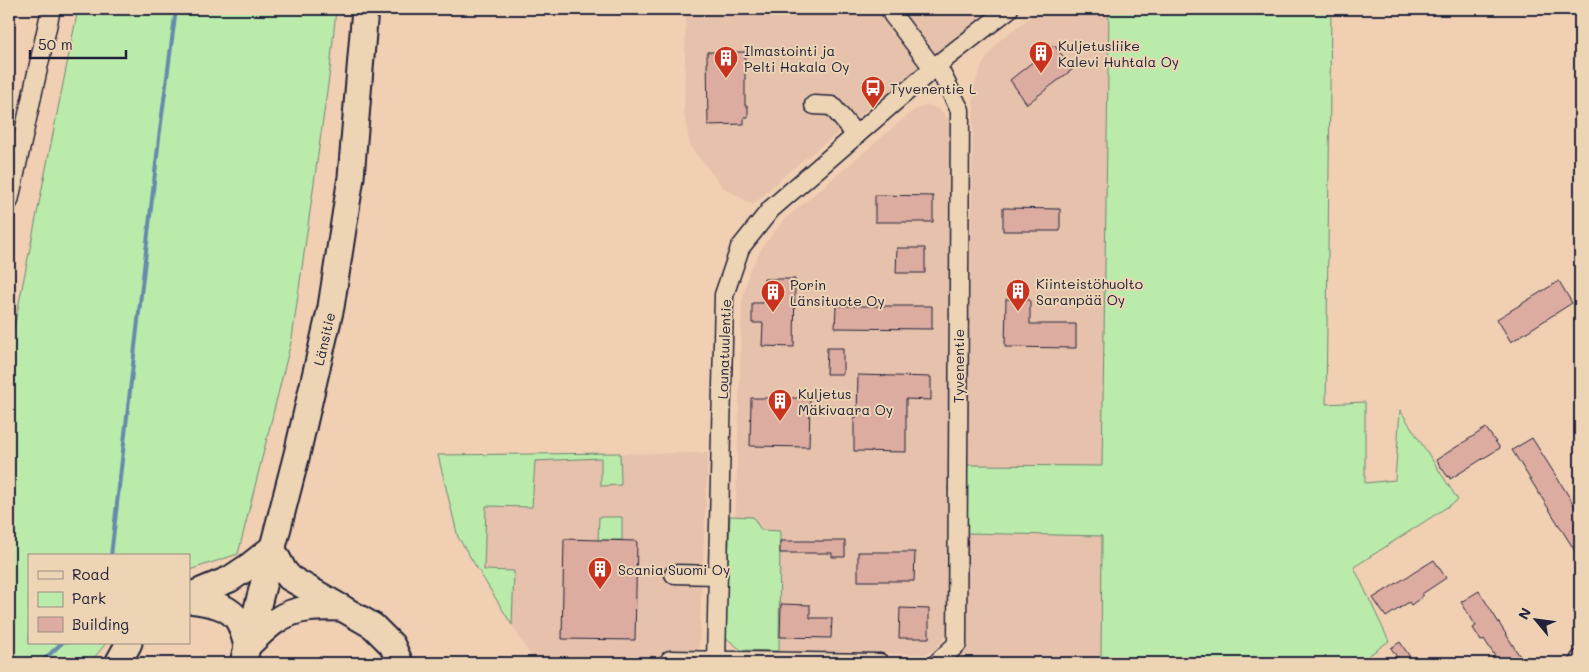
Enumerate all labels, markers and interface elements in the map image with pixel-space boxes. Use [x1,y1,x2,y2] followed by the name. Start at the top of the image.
[30,28,126,60] scale bar
[38,34,73,54] text: 50 m
[1058,36,1179,71] place label: Kuljetusliike Kalevi Huhtala Oy
[1028,40,1054,74] building icon: Kuljetusliike Kalevi Huhtala Oy
[744,41,850,76] place label: Ilmastointi ja Pelti Hakala Oy
[713,45,739,79] building icon: Ilmastointi ja Pelti Hakala Oy
[860,75,886,109] bus stop icon: Tyvenentie L
[890,79,977,98] place label: Tyvenentie L
[1036,274,1143,309] place label: Kiinteistöhuolto Saranpää Oy
[790,275,885,310] place label: Porin Länsituote Oy
[1005,278,1031,312] building icon: Kiinteistöhuolto Saranpää Oy
[760,279,786,313] building icon: Porin Länsituote Oy
[713,299,735,399] street label: Lounatuulentie
[309,311,339,367] street label: Länsitie
[949,329,968,403] street label: Tyvenentie
[798,384,893,419] place label: Kuljetus Mäkivaara Oy
[767,388,793,422] building icon: Kuljetus Mäkivaara Oy
[28,554,190,644] legend
[587,556,613,590] building icon: Scania Suomi Oy
[618,560,730,579] place label: Scania Suomi Oy
[72,564,109,584] text: Road
[72,588,106,608] text: Park
[1512,594,1562,644] north arrow
[1513,604,1535,623] text: N
[72,614,129,634] text: Building

